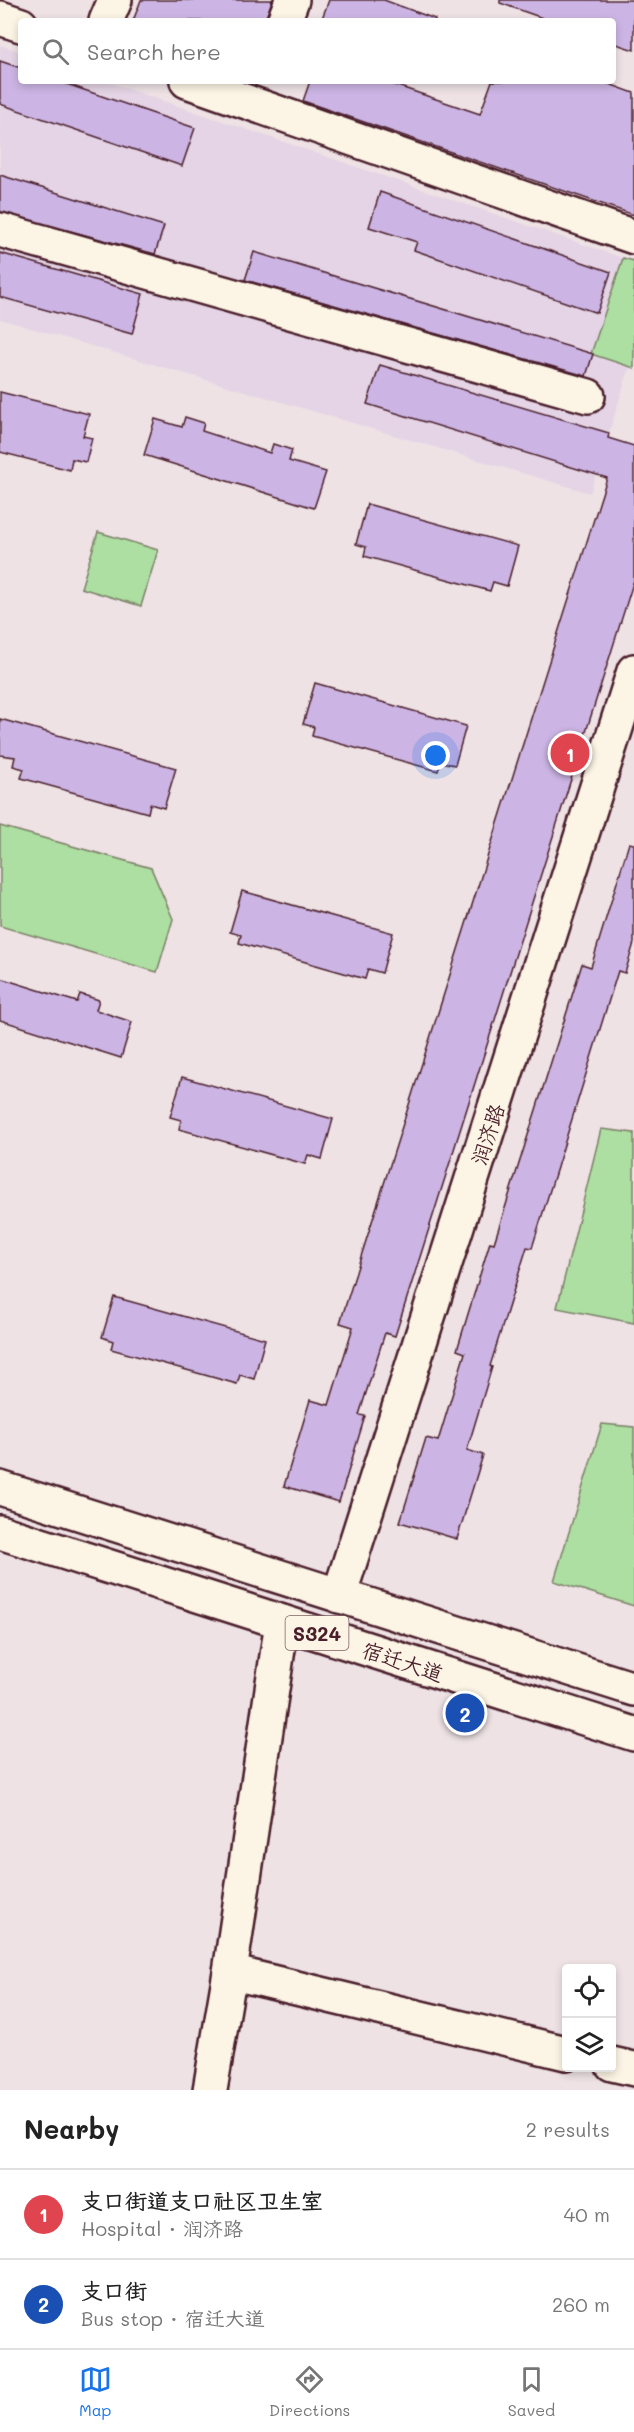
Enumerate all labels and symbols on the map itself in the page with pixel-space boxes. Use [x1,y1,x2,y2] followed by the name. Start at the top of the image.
[550,730,590,776] pin: 1
[421,741,450,770] your location
[464,1100,510,1168] street label: 润济路
[286,1616,348,1650] road number: S324
[359,1635,447,1687] street label: 宿迁大道
[446,1690,484,1736] pin: 2

